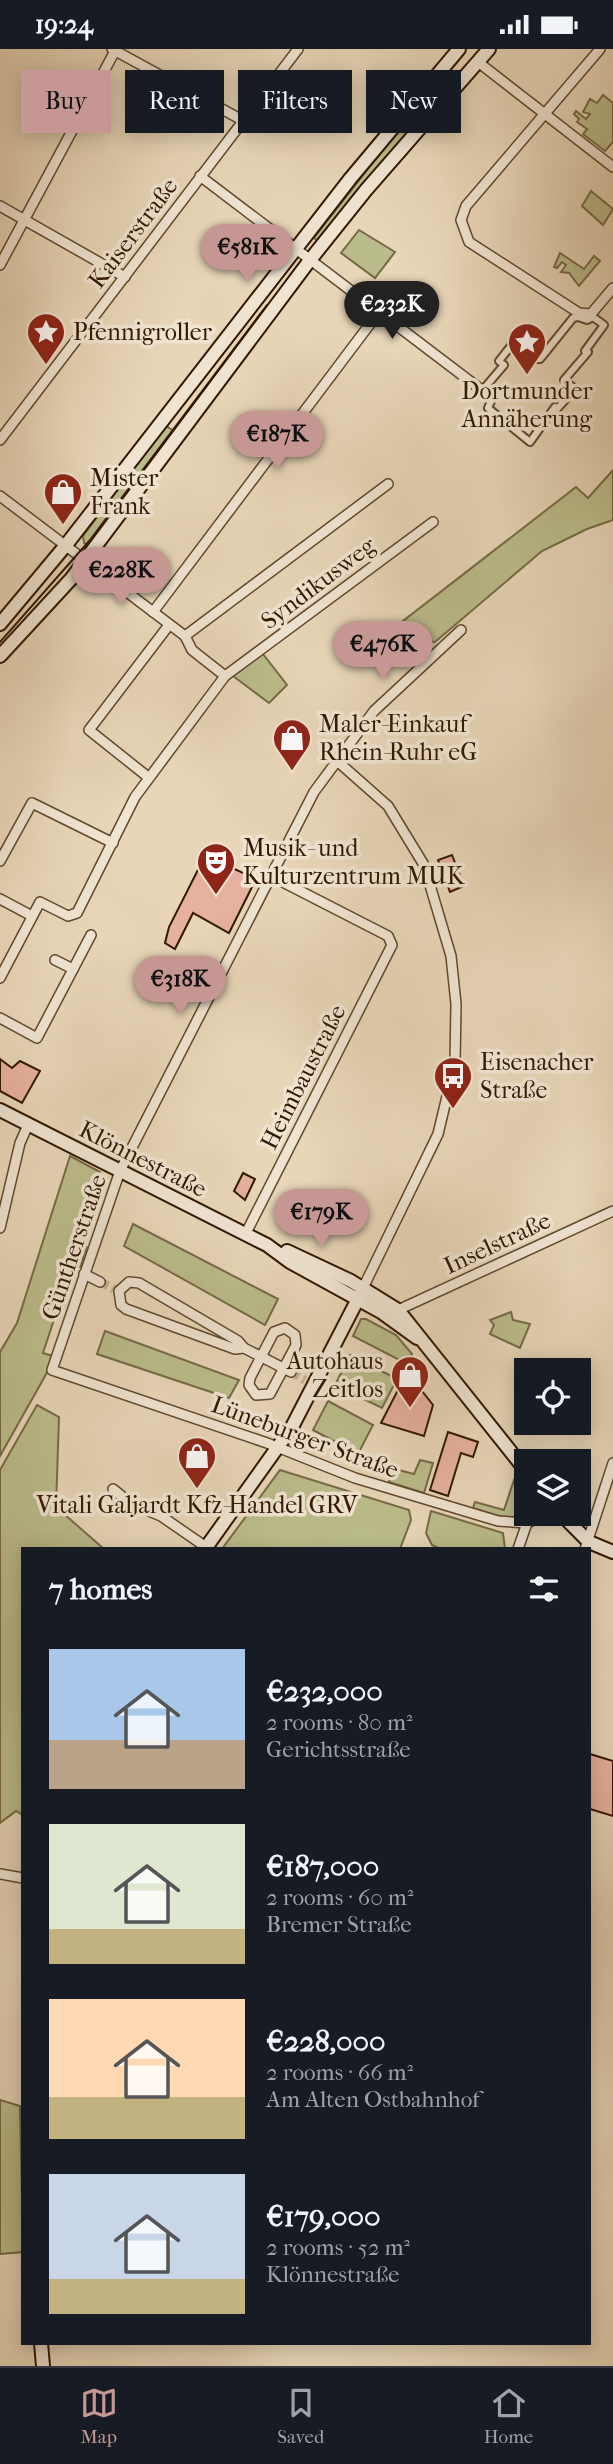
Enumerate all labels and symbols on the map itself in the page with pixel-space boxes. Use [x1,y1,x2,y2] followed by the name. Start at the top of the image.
[83,172,184,294] street label: Kaiserstraße
[198,225,296,284] pin: €581K
[343,281,441,341] pin: €232K
[25,311,67,366] place icon: Pfennigroller
[73,318,213,346] place label: Pfennigroller
[506,321,548,376] place icon: Dortmunder Annäherung
[461,377,594,433] place label: Dortmunder Annäherung
[228,411,326,471] pin: €187K
[90,464,159,520] place label: Mister Frank
[42,471,84,526] shop icon: Mister Frank
[255,530,381,635] street label: Syndikusweg
[72,547,170,607] pin: €228K
[334,621,432,681] pin: €476K
[319,710,477,766] place label: Maler-Einkauf Rhein-Ruhr eG
[271,717,313,772] shop icon: Maler-Einkauf Rhein-Ruhr eG
[243,834,466,890] place label: Musik- und Kulturzentrum MUK
[195,841,237,896] theatre icon: Musik- und Kulturzentrum MUK
[131,957,229,1016] pin: €318K
[255,1000,351,1154] street label: Heimbaustraße
[480,1048,594,1104] place label: Eisenacher Straße
[432,1055,474,1110] bus stop icon: Eisenacher Straße
[75,1115,212,1203] street label: Klönnestraße
[36,1170,112,1323] street label: Güntherstraße
[272,1189,370,1249] pin: €179K
[439,1206,555,1280] street label: Inselstraße
[286,1347,383,1403] place label: Autohaus Zeitlos
[389,1354,431,1409] shop icon: Autohaus Zeitlos
[208,1390,403,1484] street label: Lüneburger Straße
[176,1435,218,1490] shop icon: Vitali Galjardt Kfz-Handel GRV
[35,1491,359,1519] place label: Vitali Galjardt Kfz-Handel GRV

